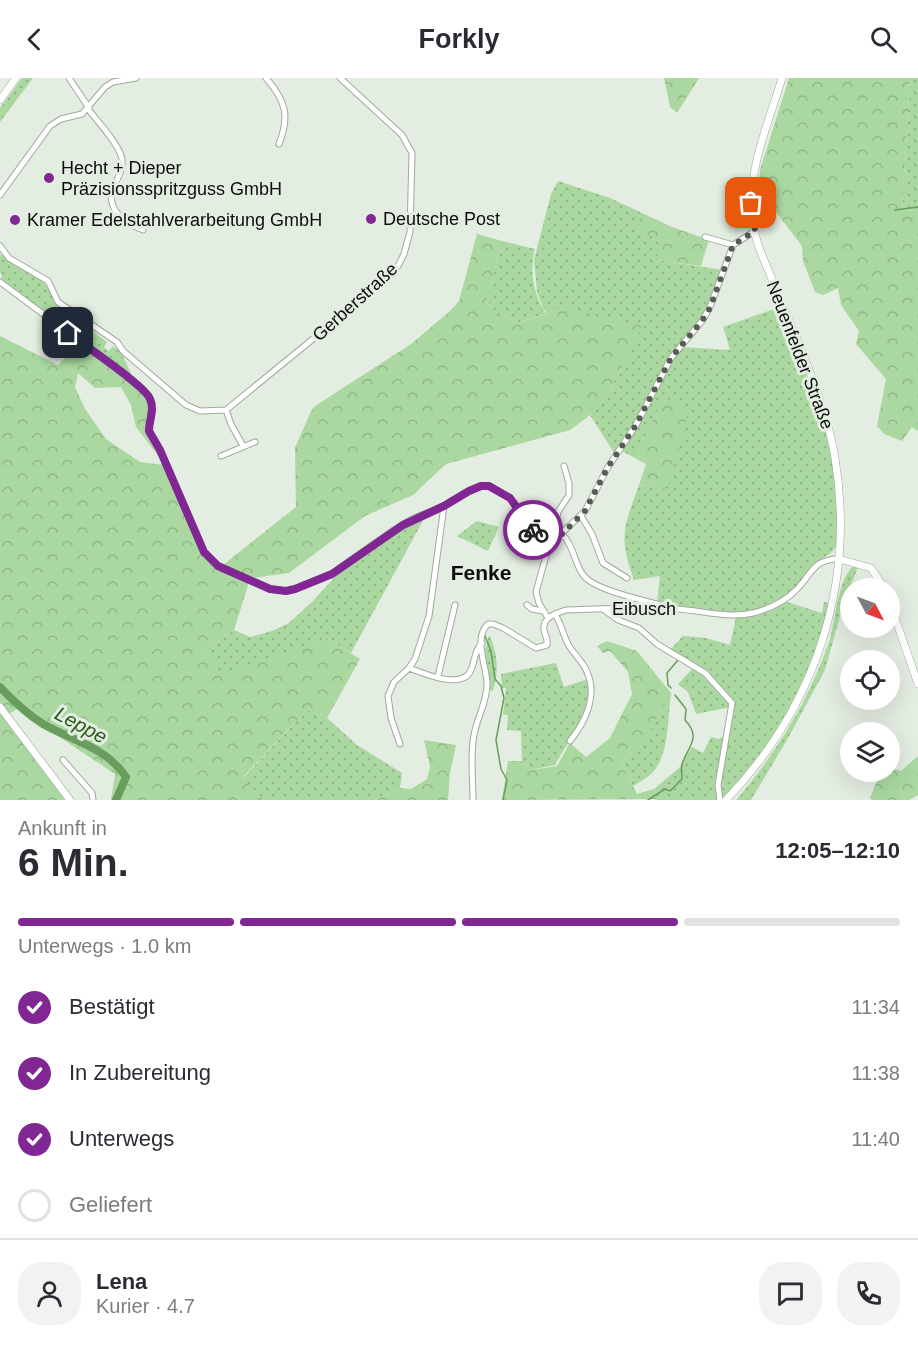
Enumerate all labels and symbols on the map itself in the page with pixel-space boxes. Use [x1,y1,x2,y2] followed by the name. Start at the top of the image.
[61,158,282,199] place label: Hecht + Dieper Präzisionsspritzguss GmbH
[42,171,56,185] marker: Hecht + Dieper Präzisionsspritzguss GmbH
[725,177,776,228] pin
[383,209,500,229] place label: Deutsche Post
[27,210,322,230] place label: Kramer Edelstahlverarbeitung GmbH
[364,212,378,226] marker: Deutsche Post
[8,213,22,227] marker: Kramer Edelstahlverarbeitung GmbH
[309,259,401,345] street label: Gerberstraße
[763,278,837,432] street label: Neuenfelder Straße
[42,307,93,358] pin
[503,500,563,560] courier
[451,561,511,584] district label: Fenke
[840,578,900,638] north arrow
[612,599,676,619] street label: Eibusch
[51,702,111,748] water label: Leppe

